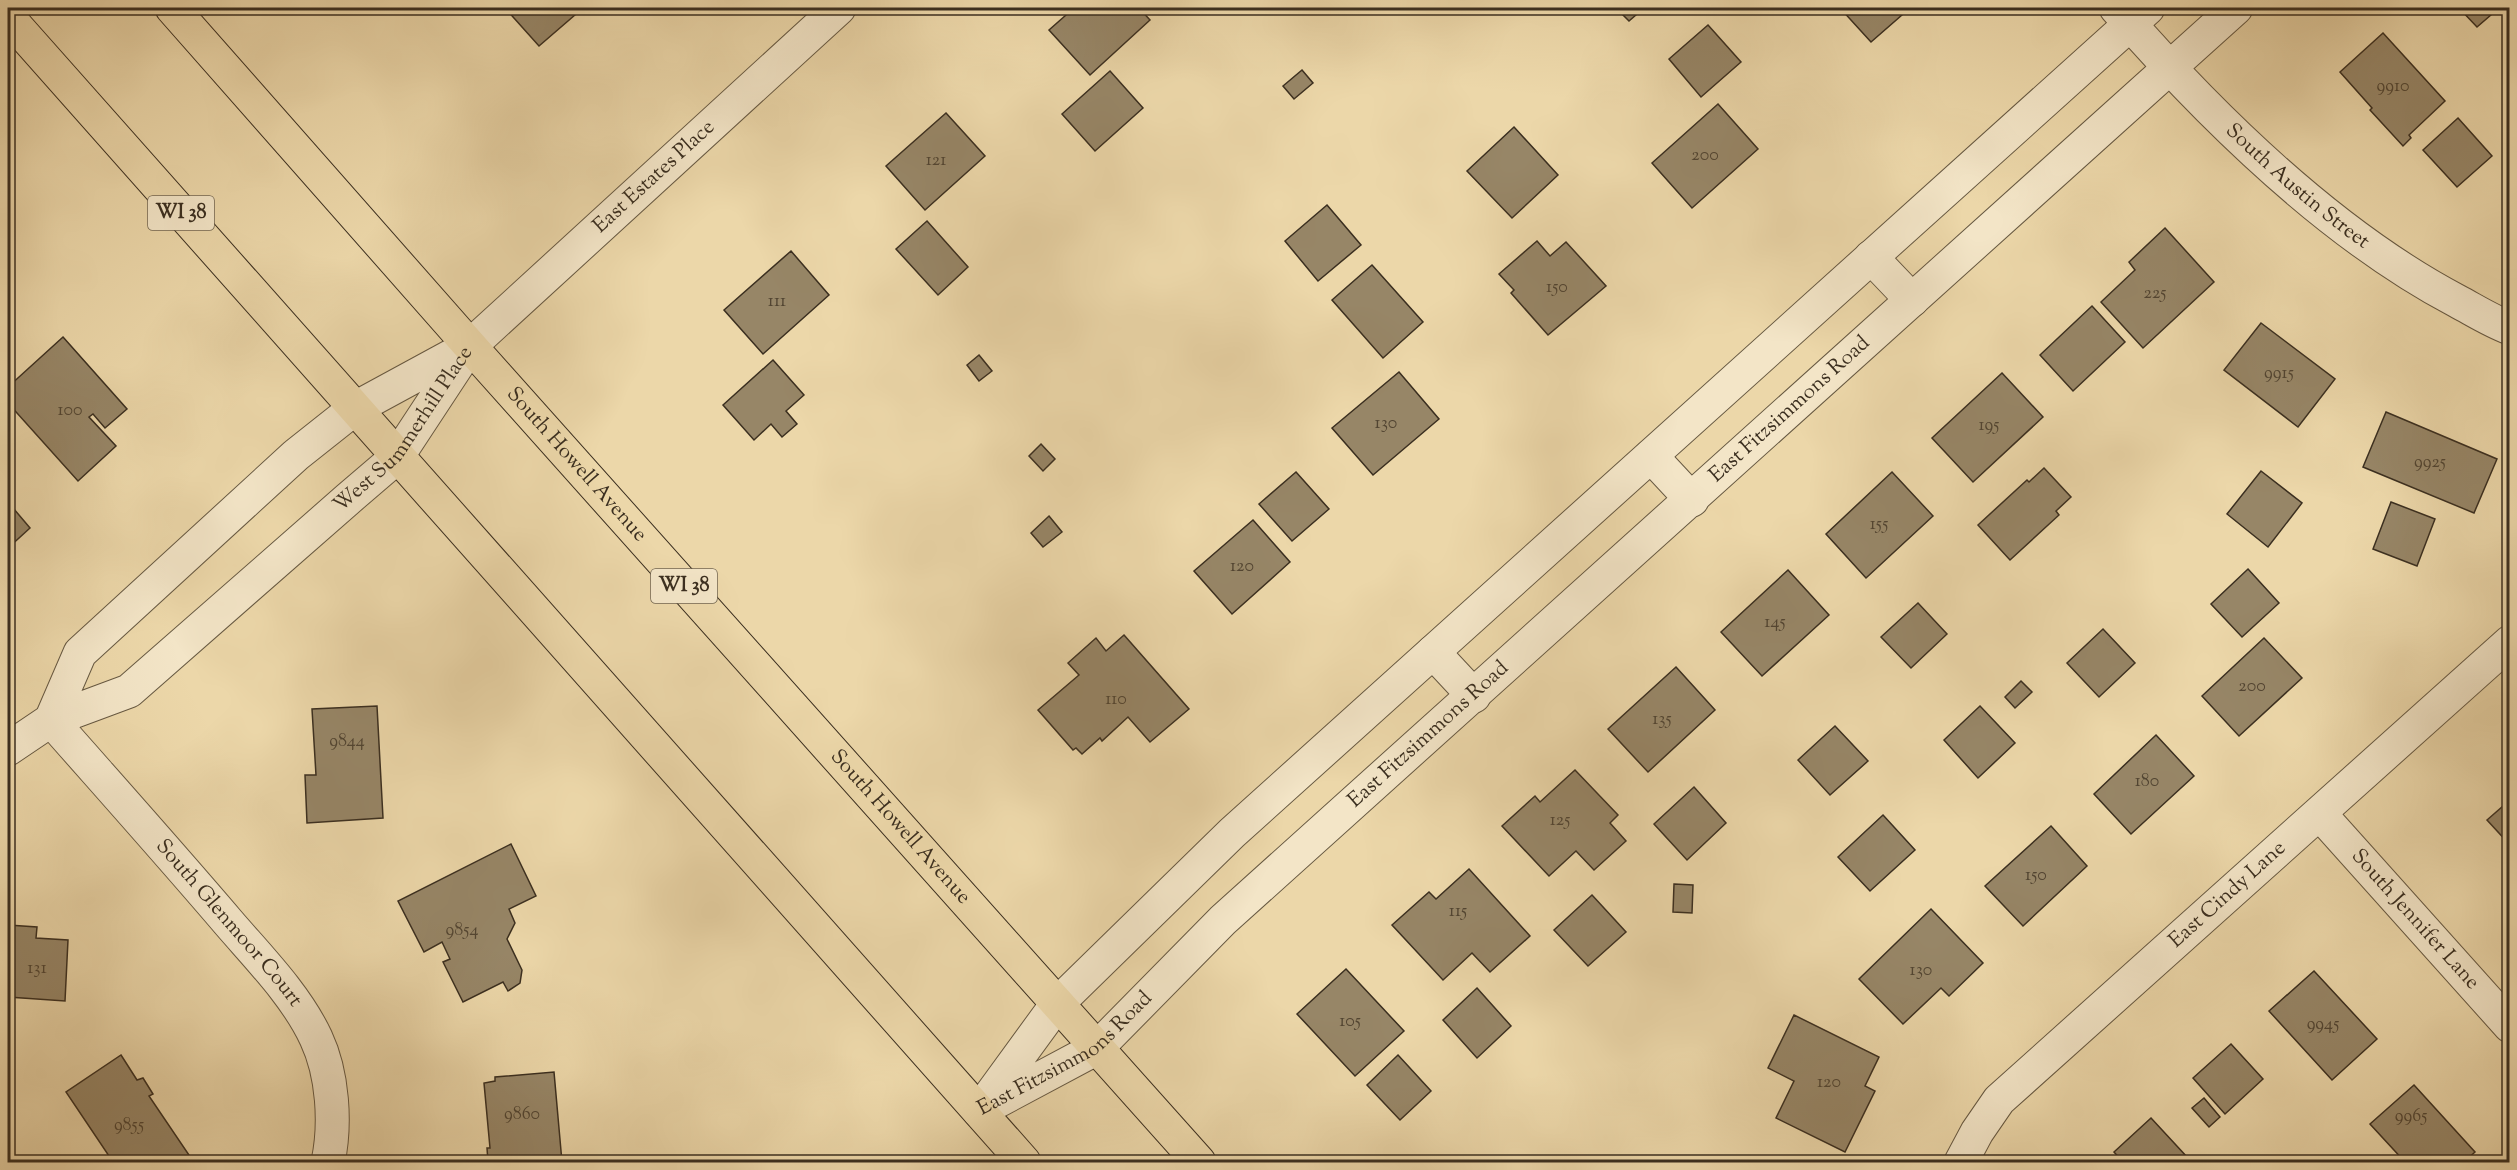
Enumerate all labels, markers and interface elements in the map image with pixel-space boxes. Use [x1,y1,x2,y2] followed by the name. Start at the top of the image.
[2377,74,2409,100] house number: 9910
[587,113,722,241] street label: East Estates Place
[2218,117,2376,257] street label: South Austin Street
[1691,143,1719,169] house number: 200
[926,148,946,174] house number: 121
[148,196,214,230] road number: WI 38
[1546,275,1568,301] house number: 150
[2143,281,2167,307] house number: 225
[768,289,786,315] house number: 111
[1703,329,1877,490] street label: East Fitzsimmons Road
[327,341,481,520] street label: West Summerhill Place
[2264,361,2294,387] house number: 9915
[499,381,654,549] street label: South Howell Avenue
[58,398,82,424] house number: 100
[1375,411,1397,437] house number: 130
[1978,413,2000,439] house number: 195
[2414,450,2446,476] house number: 9925
[1870,512,1888,538] house number: 155
[1230,554,1254,580] house number: 120
[651,569,717,603] road number: WI 38
[1764,610,1786,636] house number: 145
[1342,654,1516,815] street label: East Fitzsimmons Road
[2238,674,2266,700] house number: 200
[1105,687,1127,713] house number: 110
[1652,707,1672,733] house number: 135
[329,729,365,755] house number: 9844
[823,743,977,911] street label: South Howell Avenue
[2135,769,2159,795] house number: 180
[1550,808,1570,834] house number: 125
[148,833,309,1013] street label: South Glenmoor Court
[2163,834,2293,956] street label: East Cindy Lane
[2343,843,2486,997] street label: South Jennifer Lane
[2025,863,2047,889] house number: 150
[1449,899,1467,925] house number: 115
[446,918,478,944] house number: 9854
[27,956,47,982] house number: 131
[1910,958,1932,984] house number: 130
[972,985,1160,1124] street label: East Fitzsimmons Road
[1339,1009,1361,1035] house number: 105
[2307,1012,2339,1038] house number: 9945
[1817,1070,1841,1096] house number: 120
[504,1102,540,1128] house number: 9860
[2395,1104,2427,1130] house number: 9965
[114,1113,144,1139] house number: 9855

